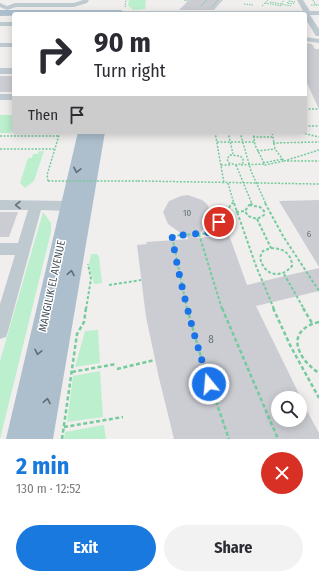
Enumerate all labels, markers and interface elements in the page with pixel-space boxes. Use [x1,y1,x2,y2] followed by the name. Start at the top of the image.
[94,26,151,59] text: 90 m
[28,28,80,80] icon: right
[94,60,166,82] text: Turn right
[66,104,88,126] icon: arrive
[28,106,58,124] text: Then
[73,167,81,173] one-way arrow
[15,201,21,209] one-way arrow
[202,205,236,239] pin
[183,208,191,218] house number: 10
[208,211,230,233] icon: arrive
[307,229,312,239] house number: 6
[36,239,68,333] street label: MANGILIK EL AVENUE
[67,270,75,276] one-way arrow
[208,333,214,346] house number: 8
[34,349,42,355] one-way arrow
[188,363,230,405] position arrow
[271,391,307,427] map controls
[271,391,307,427] button: search
[42,398,51,404] one-way arrow
[16,452,69,480] text: 2 min
[261,452,303,494] button: close
[16,481,81,496] text: 130 m · 12:52
[16,525,156,571] button: Exit
[164,525,303,571] button: Share

